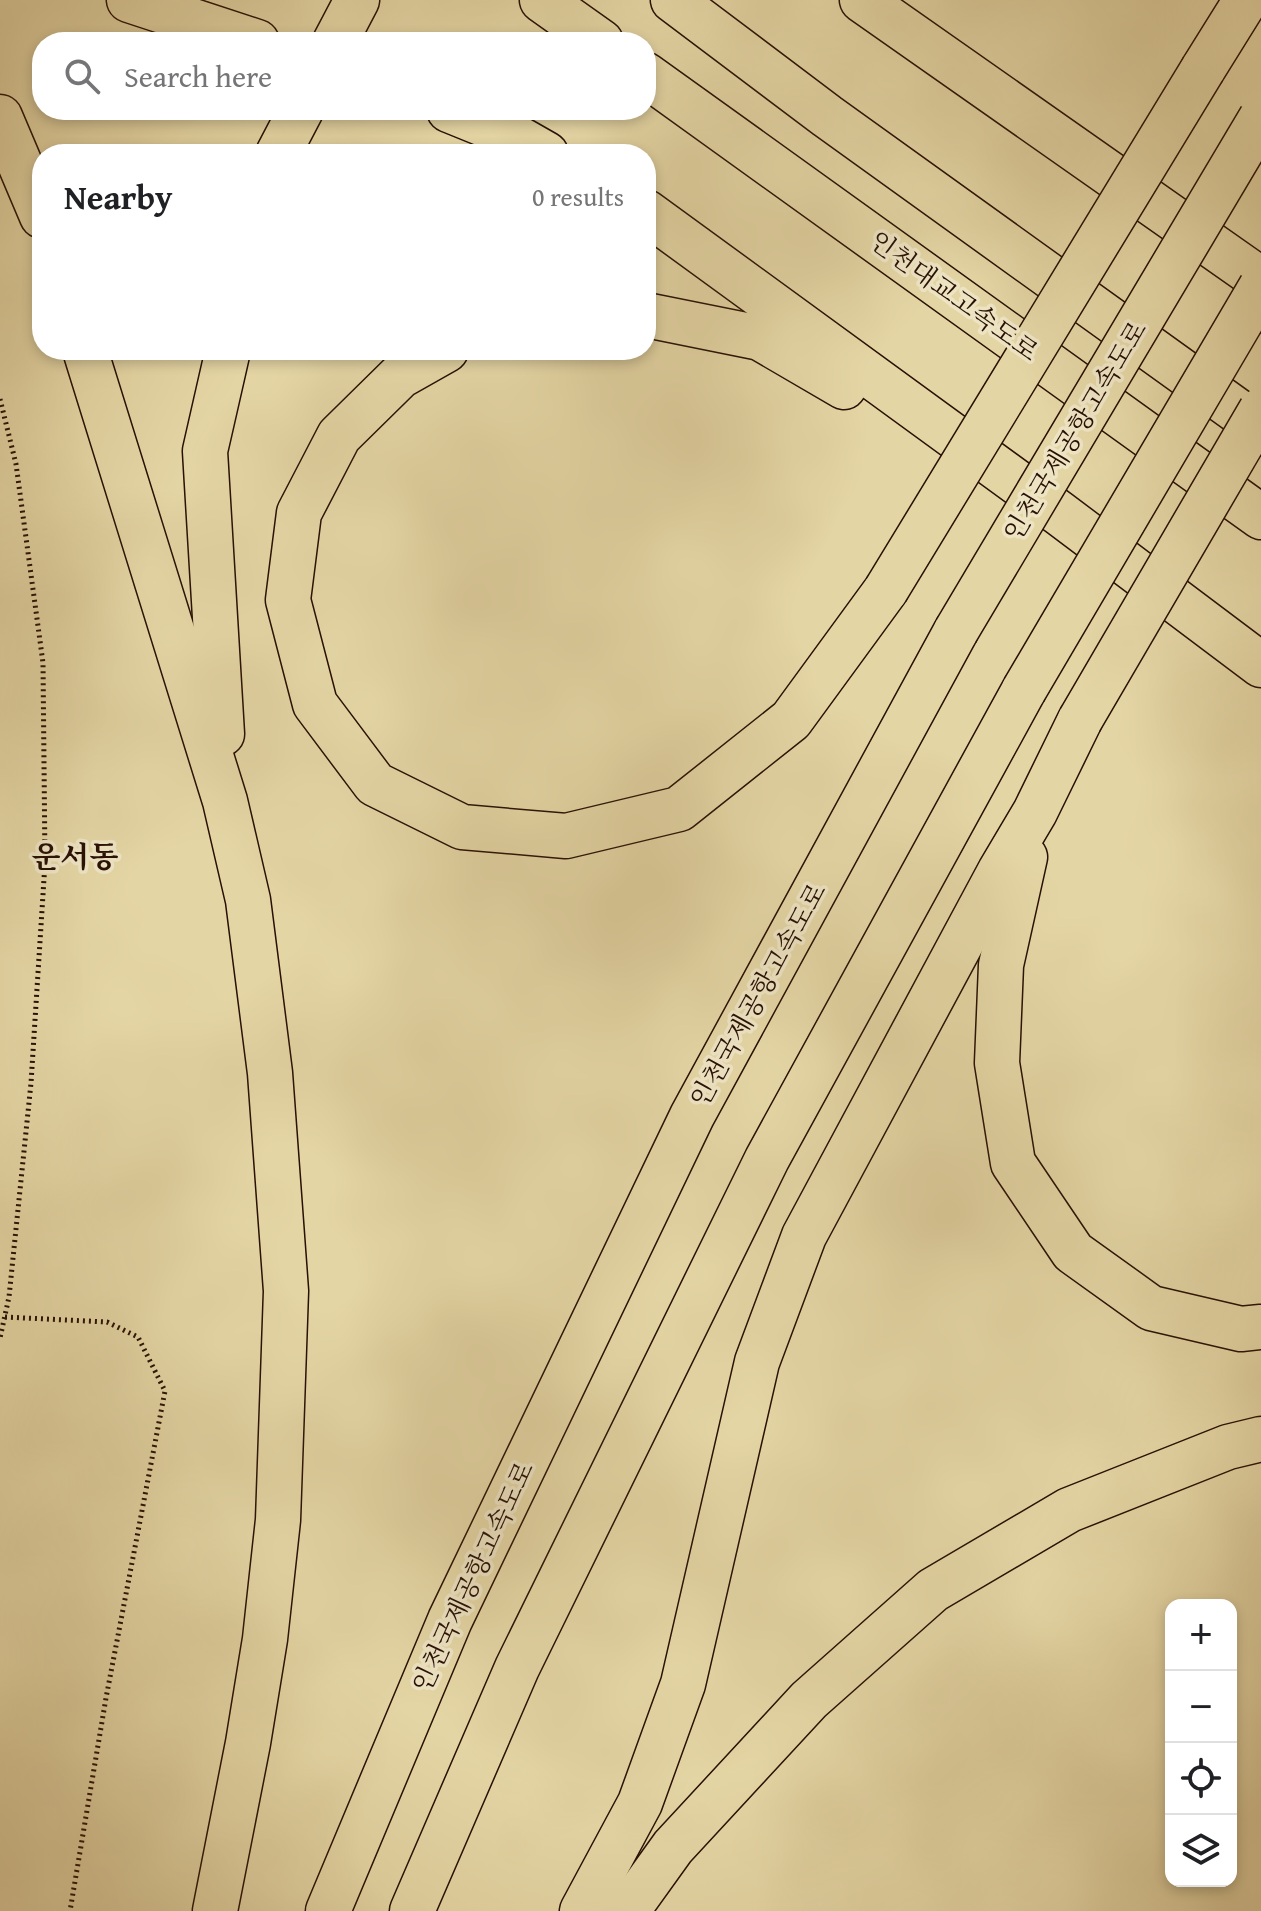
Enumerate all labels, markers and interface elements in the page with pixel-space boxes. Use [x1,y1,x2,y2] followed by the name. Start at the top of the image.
[32,32,656,120] search box
[60,54,104,98] icon: search
[124,54,272,98] text: Search here
[64,172,173,221] text: Nearby
[532,177,624,216] text: 0 results
[862,221,1047,370] street label: 인천대교고속도로
[993,313,1156,548] street label: 인천국제공항고속도로
[32,834,118,878] district label: 운서동
[680,875,836,1114] street label: 인천국제공항고속도로
[402,1455,543,1699] street label: 인천국제공항고속도로
[1165,1599,1237,1887] map controls
[1165,1599,1237,1671] button: +
[1165,1671,1237,1743] button: −
[1165,1743,1237,1815] button: locate
[1165,1815,1237,1887] button: layers

